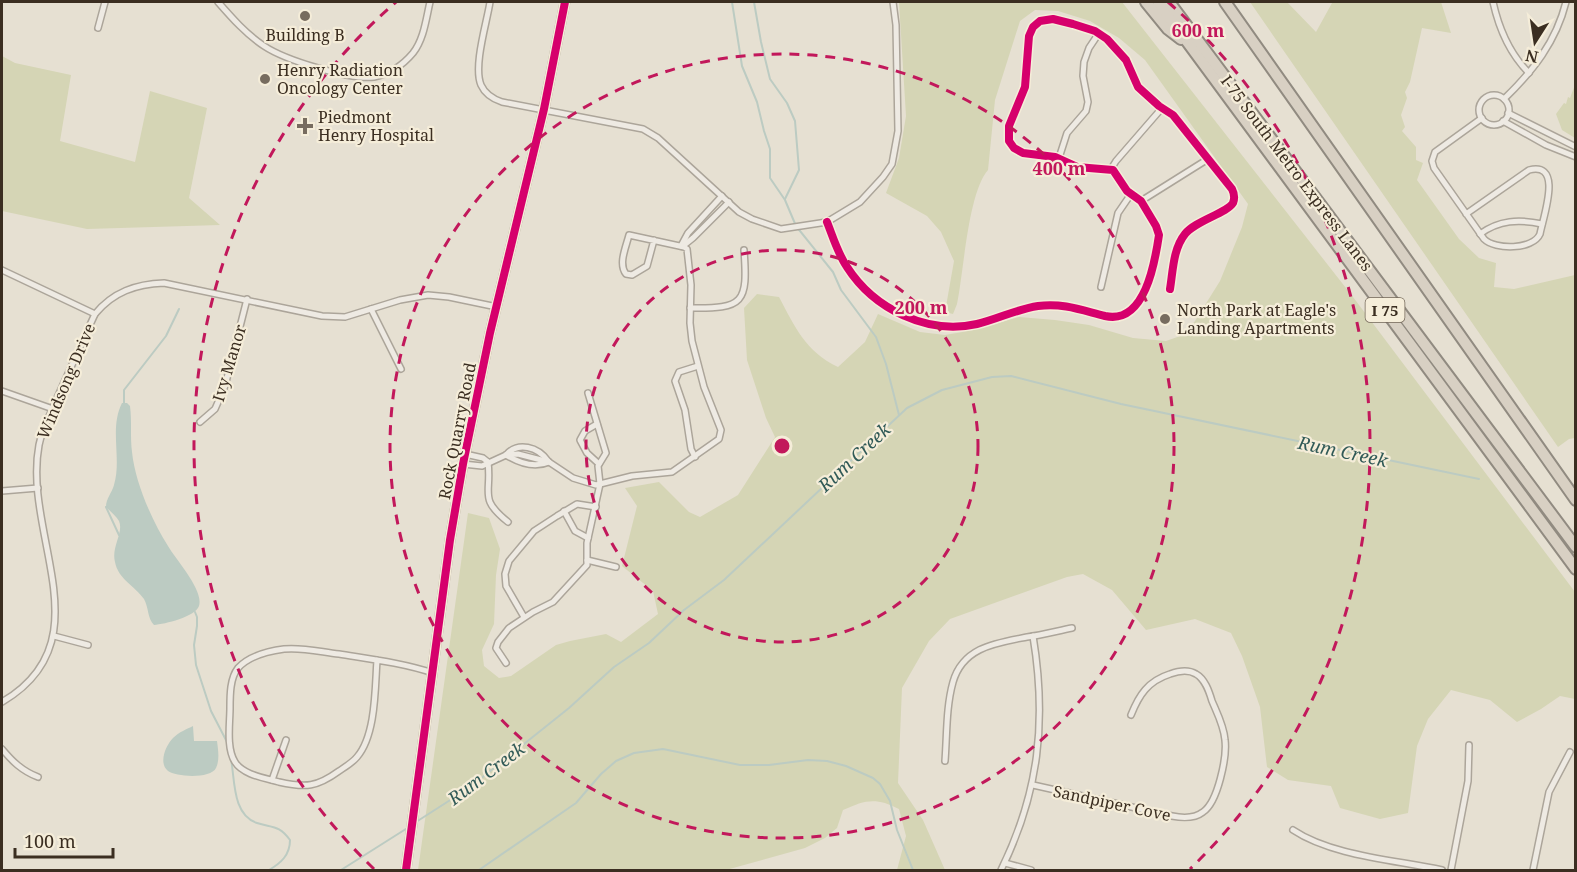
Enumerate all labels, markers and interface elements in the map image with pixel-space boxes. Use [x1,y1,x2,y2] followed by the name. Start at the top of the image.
[298,9,312,23] marker: Building B
[1505,12,1565,72] north arrow
[1172,18,1225,42] text: 600 m
[265,24,345,46] place label: Building B
[1523,45,1540,69] text: N
[277,59,403,99] place label: Henry Radiation Oncology Center
[1216,71,1378,275] street label: I-75 South Metro Express Lanes
[258,72,272,86] marker: Henry Radiation Oncology Center
[318,106,434,146] place label: Piedmont Henry Hospital
[296,117,314,135] marker: Piedmont Henry Hospital
[1033,156,1086,180] text: 400 m
[895,295,948,319] text: 200 m
[1366,298,1404,322] road number: I 75
[1177,299,1336,339] place label: North Park at Eagle's Landing Apartments
[1158,312,1172,326] marker: North Park at Eagle's Landing Apartments
[32,320,100,442] street label: Windsong Drive
[207,321,251,404] street label: Ivy Manor
[433,361,481,501] street label: Rock Quarry Road
[812,417,896,497] water label: Rum Creek
[1295,430,1391,472] water label: Rum Creek
[772,436,792,456] centre of rings
[442,736,530,811] water label: Rum Creek
[1051,780,1173,826] street label: Sandpiper Cove
[15,821,112,859] scale bar
[24,829,76,853] text: 100 m

